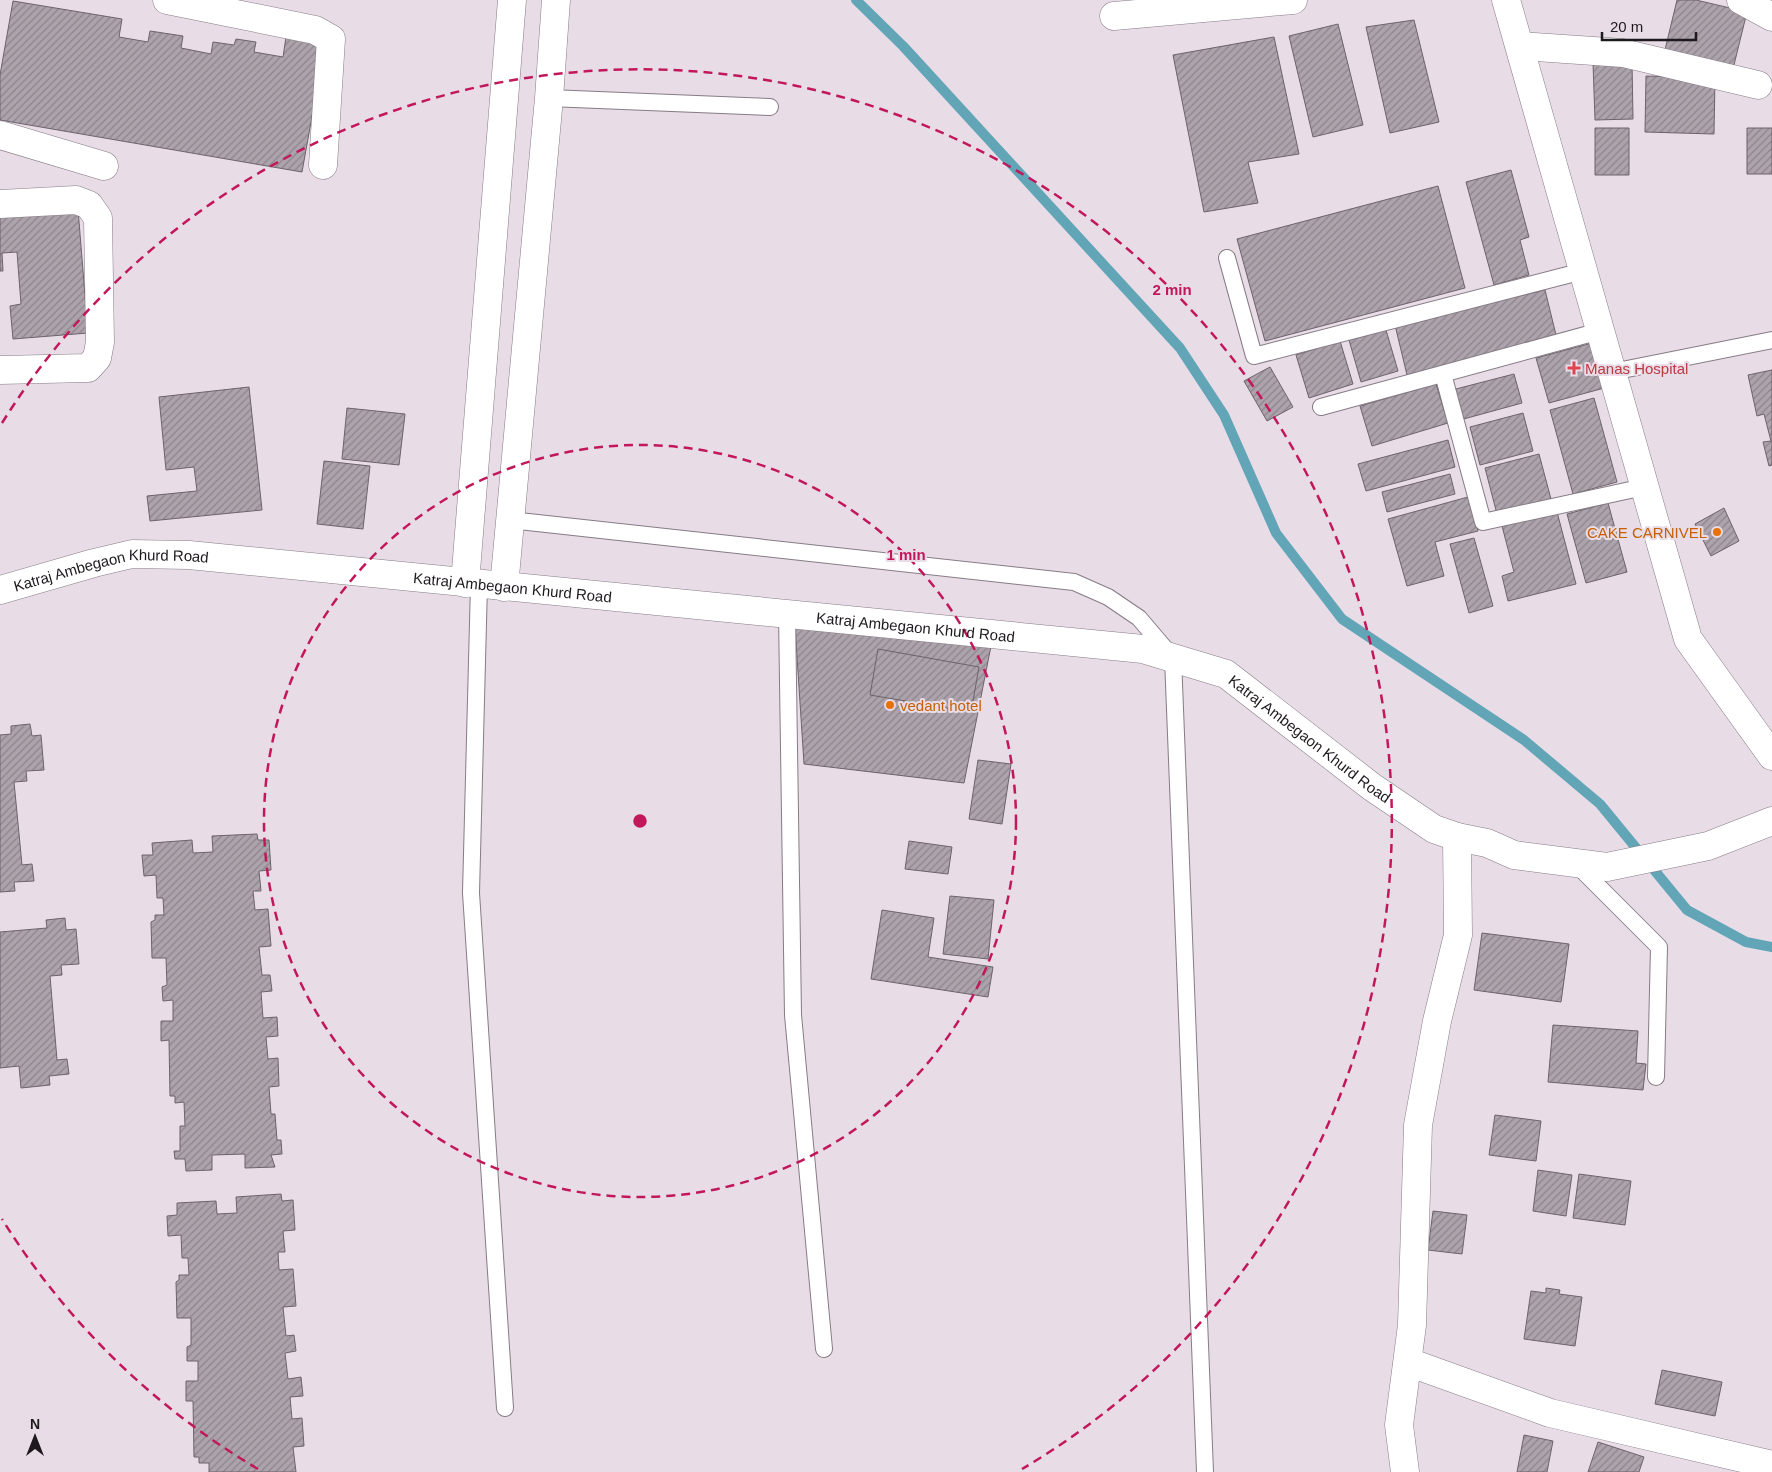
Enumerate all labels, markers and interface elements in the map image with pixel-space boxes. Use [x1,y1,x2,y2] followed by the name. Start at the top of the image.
[1602,10,1696,42] scale bar
[1610,18,1643,35] text: 20 m
[1152,281,1192,298] text: 2 min
[1585,360,1688,377] place label: Manas Hospital
[1567,361,1581,375] marker: Manas Hospital
[1587,524,1707,541] place label: CAKE CARNIVEL
[1711,526,1723,538] marker: CAKE CARNIVEL
[11,545,210,594] street label: Katraj Ambegaon Khurd Road
[886,546,926,563] text: 1 min
[413,569,613,605] street label: Katraj Ambegaon Khurd Road
[816,608,1016,645] street label: Katraj Ambegaon Khurd Road
[1226,671,1394,806] street label: Katraj Ambegaon Khurd Road
[900,697,982,714] place label: vedant hotel
[884,699,896,711] marker: vedant hotel
[631,812,649,830] centre of rings
[10,1412,60,1462] north arrow
[30,1416,40,1432] text: N

